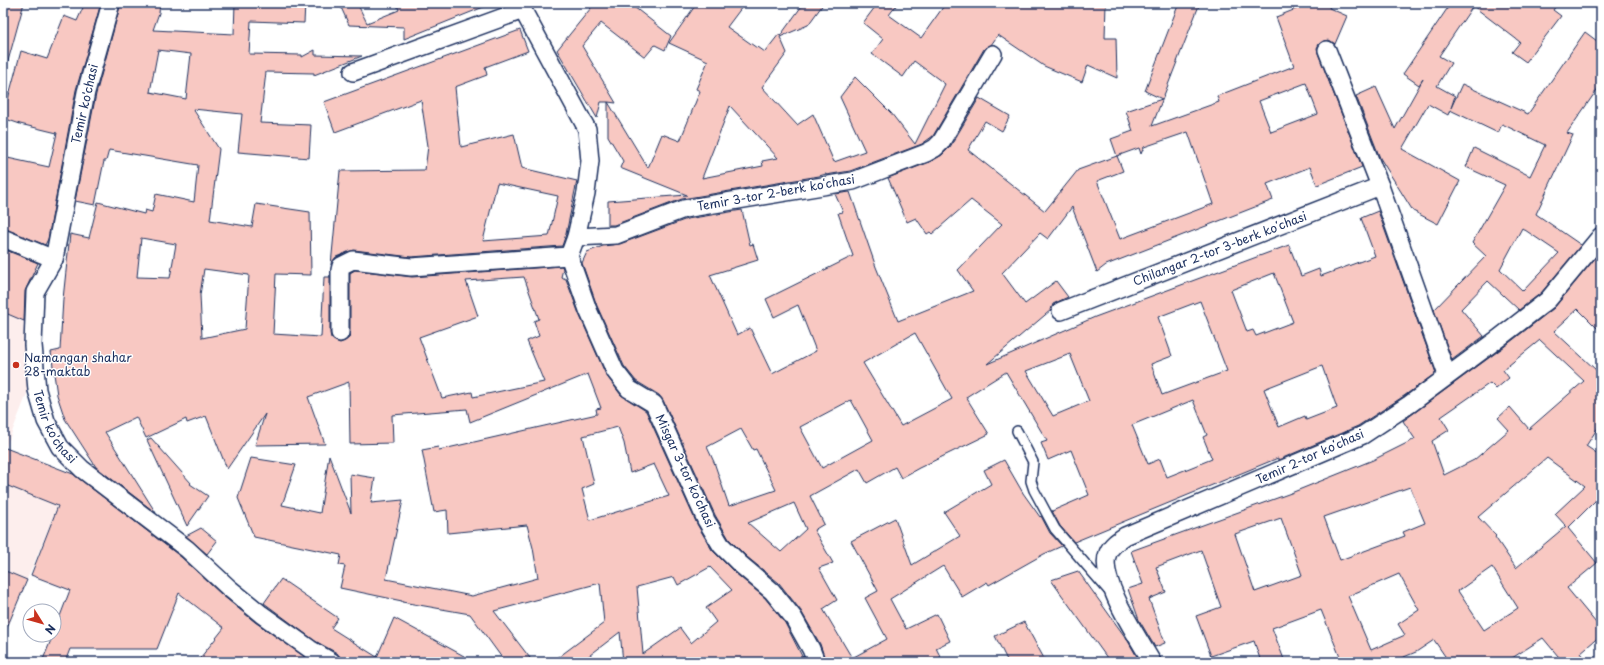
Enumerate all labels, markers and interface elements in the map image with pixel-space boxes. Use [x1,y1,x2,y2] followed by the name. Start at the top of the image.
[66,62,102,145] street label: Temir ko'chasi
[696,169,856,215] street label: Temir 3-tor 2-berk koʻchasi
[1130,207,1309,290] street label: Chilangar 2-tor 3-berk koʻchasi
[24,348,132,380] place label: Namangan shahar 28-maktab
[11,360,21,370] marker: Namangan shahar 28-maktab
[29,388,81,467] street label: Temir ko'chasi
[652,411,720,530] street label: Misgar 3-tor koʻchasi
[1253,424,1366,488] street label: Temir 2-tor koʻchasi
[22,603,62,643] north arrow
[41,621,60,638] text: N

